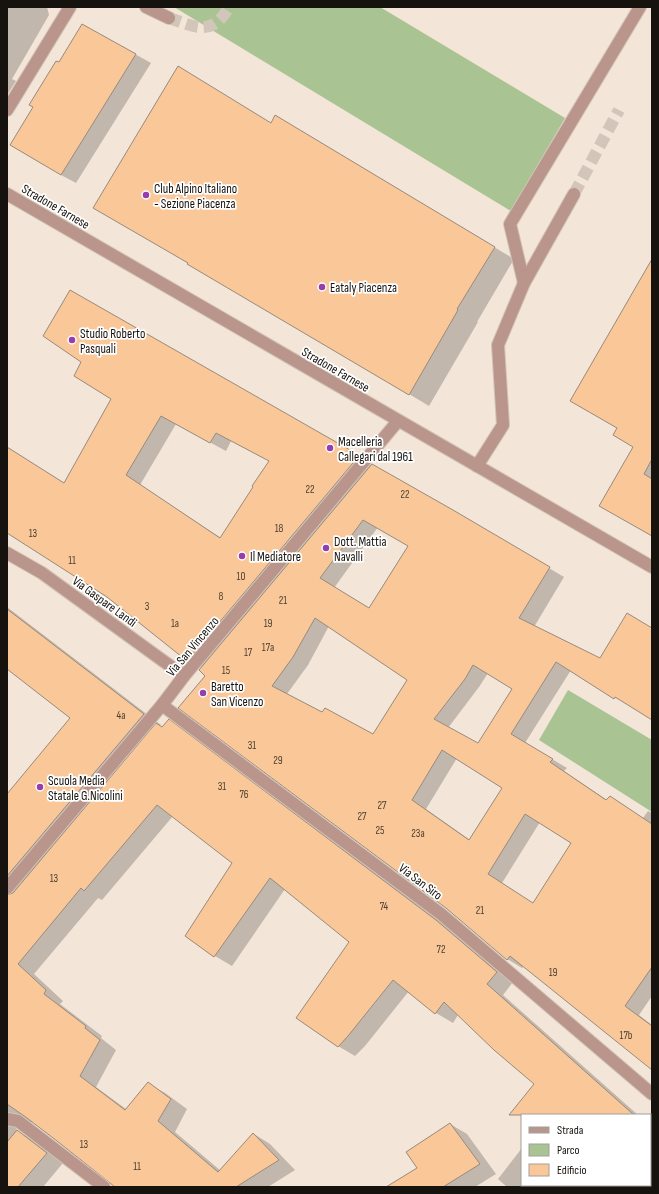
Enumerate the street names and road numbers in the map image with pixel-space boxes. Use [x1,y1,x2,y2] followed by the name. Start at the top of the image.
[19,181,92,233] street label: Stradone Farnese
[299,344,372,396] street label: Stradone Farnese
[69,573,140,631] street label: Via Gaspare Landi
[163,613,222,680] street label: Via San Vincenzo
[395,860,445,903] street label: Via San Siro

